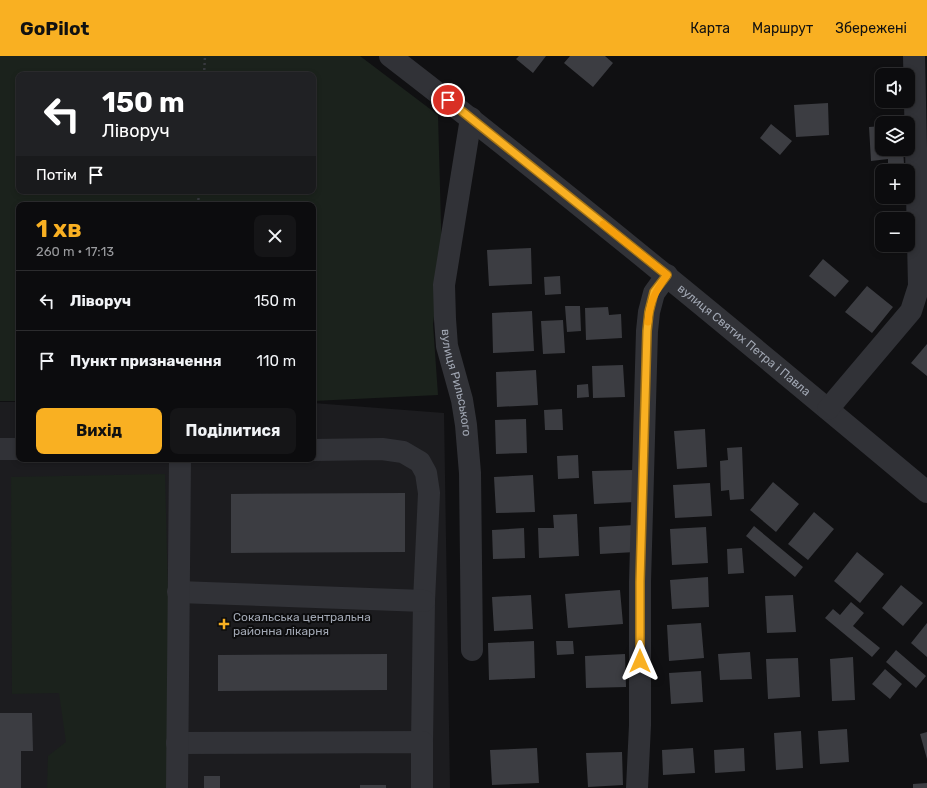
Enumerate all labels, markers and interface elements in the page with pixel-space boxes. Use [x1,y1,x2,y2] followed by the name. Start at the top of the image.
[20,17,89,40] text: GoPilot
[690,20,730,37] text: Карта
[752,20,813,37] text: Маршрут
[835,20,907,37] text: Збережені
[875,68,915,252] map controls
[875,68,915,108] button: sound
[431,83,465,117] pin
[102,86,185,119] text: 150 m
[36,88,88,140] icon: left
[437,89,459,111] icon: arrive
[875,116,915,156] button: layers
[102,120,170,142] text: Ліворуч
[85,164,107,186] icon: arrive
[875,164,915,204] button: +
[36,166,77,184] text: Потім
[875,212,915,252] button: −
[36,215,82,243] text: 1 хв
[254,215,296,257] button: close
[36,244,114,259] text: 260 m · 17:13
[675,281,813,399] street label: вулиця Святих Петра і Павла
[36,290,58,312] icon: left
[70,292,131,310] text: Ліворуч
[254,292,296,310] text: 150 m
[439,328,474,437] street label: вулиця Рильського
[36,350,58,372] icon: arrive
[70,352,222,370] text: Пункт призначення
[257,352,296,370] text: 110 m
[36,408,162,454] button: Вихід
[170,408,296,454] button: Поділитися
[233,610,371,638] place label: Сокальська центральна районна лікарня
[218,618,230,630] marker: Сокальська центральна районна лікарня
[619,640,661,682] position arrow

